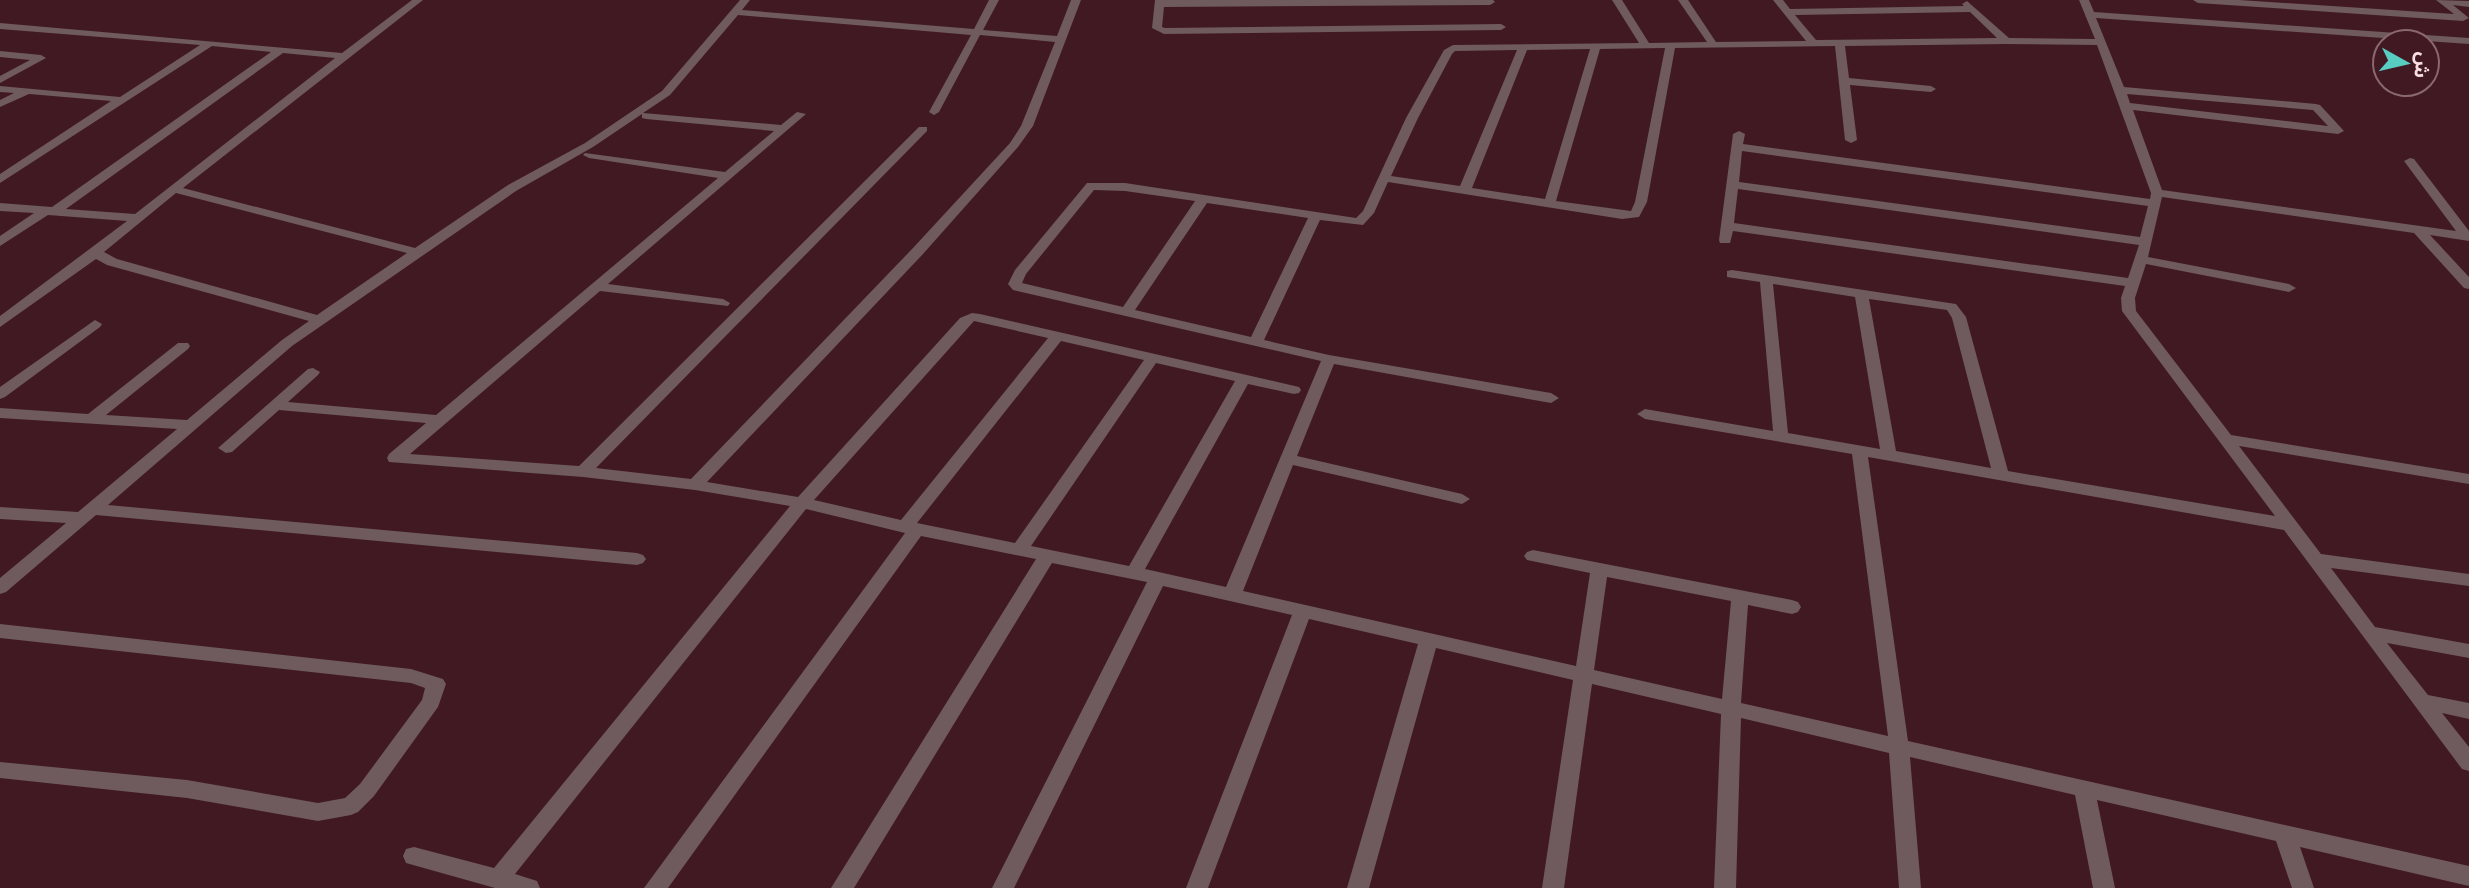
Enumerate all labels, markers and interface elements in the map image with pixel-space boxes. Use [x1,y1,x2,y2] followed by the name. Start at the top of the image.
[2371,28,2441,98] north arrow
[2410,51,2436,80] text: ش

